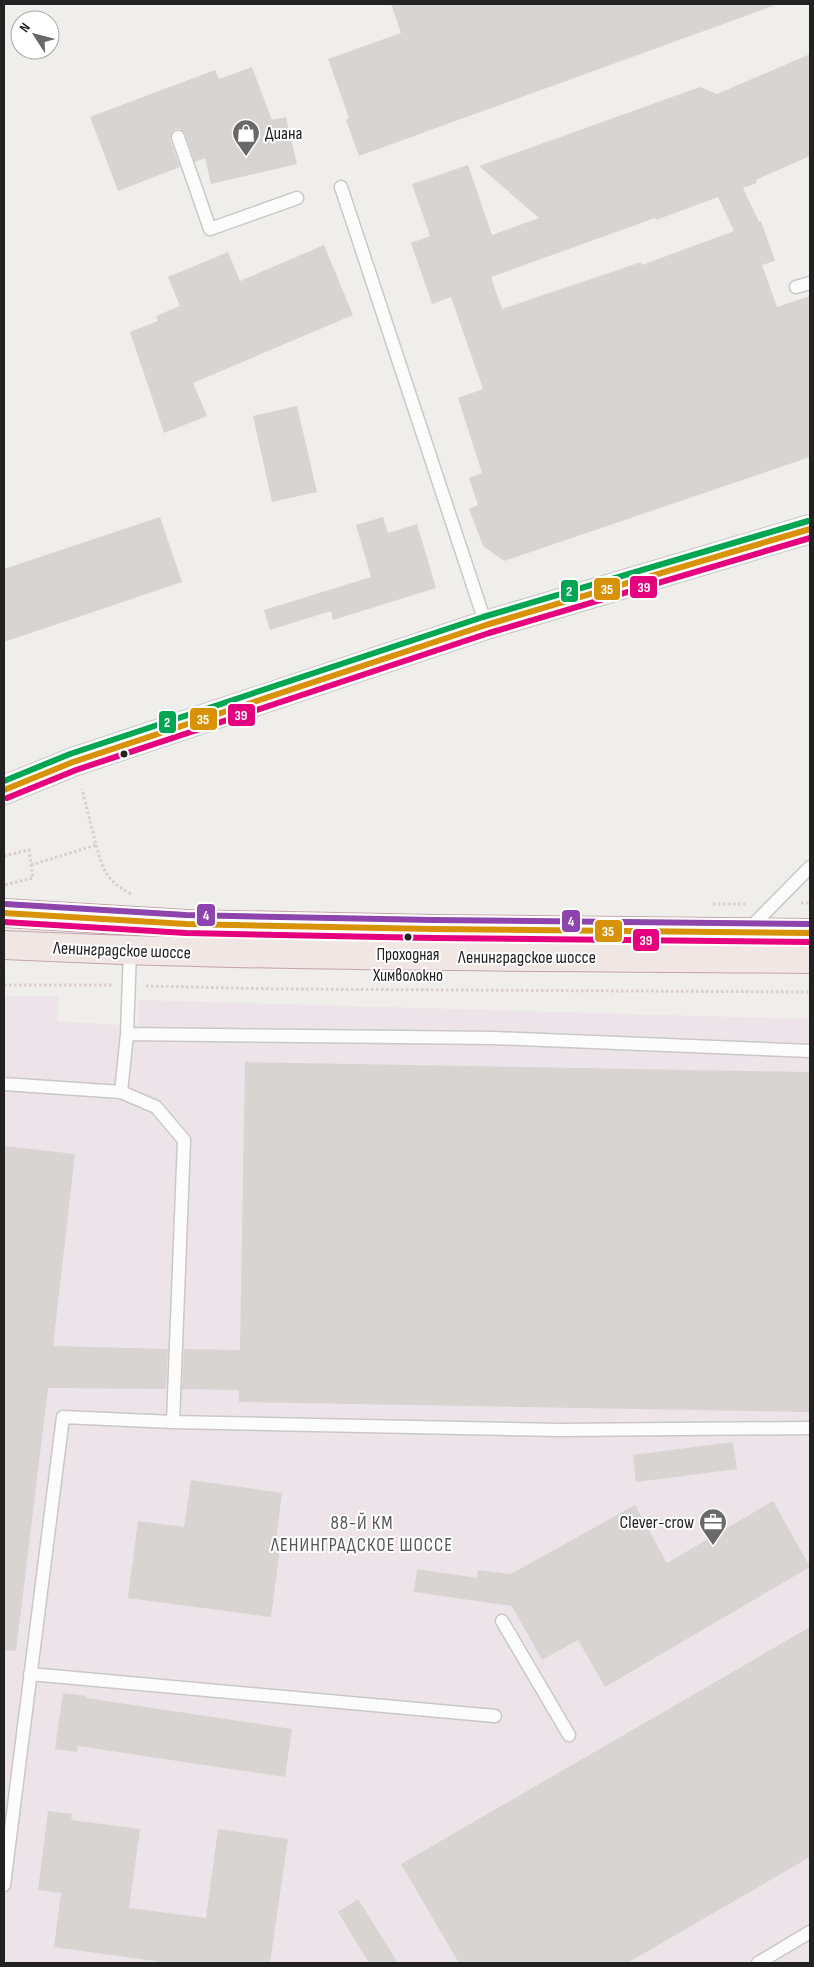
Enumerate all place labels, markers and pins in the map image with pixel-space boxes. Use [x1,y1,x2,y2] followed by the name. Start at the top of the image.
[231,118,261,157] shop icon: Диана
[265,123,303,144] place label: Диана
[119,749,129,759] unlabelled marker
[403,932,413,942] marker: Проходная Химволокно
[372,945,443,986] place label: Проходная Химволокно
[698,1507,728,1546] office icon: Clever-crow
[620,1512,694,1533] place label: Clever-crow

